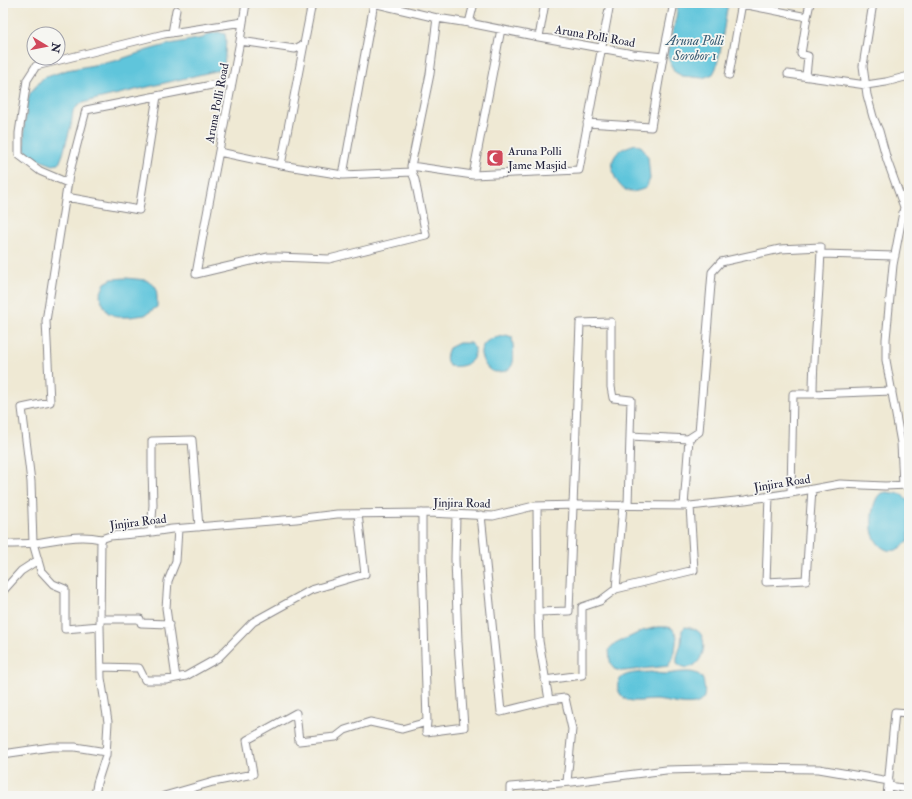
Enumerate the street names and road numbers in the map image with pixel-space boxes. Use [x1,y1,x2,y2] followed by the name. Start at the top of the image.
[553,22,636,51] street label: Aruna Polli Road
[202,62,233,145] street label: Aruna Polli Road
[752,472,812,496] street label: Jinjira Road
[432,495,491,511] street label: Jinjira Road
[108,512,167,534] street label: Jinjira Road

